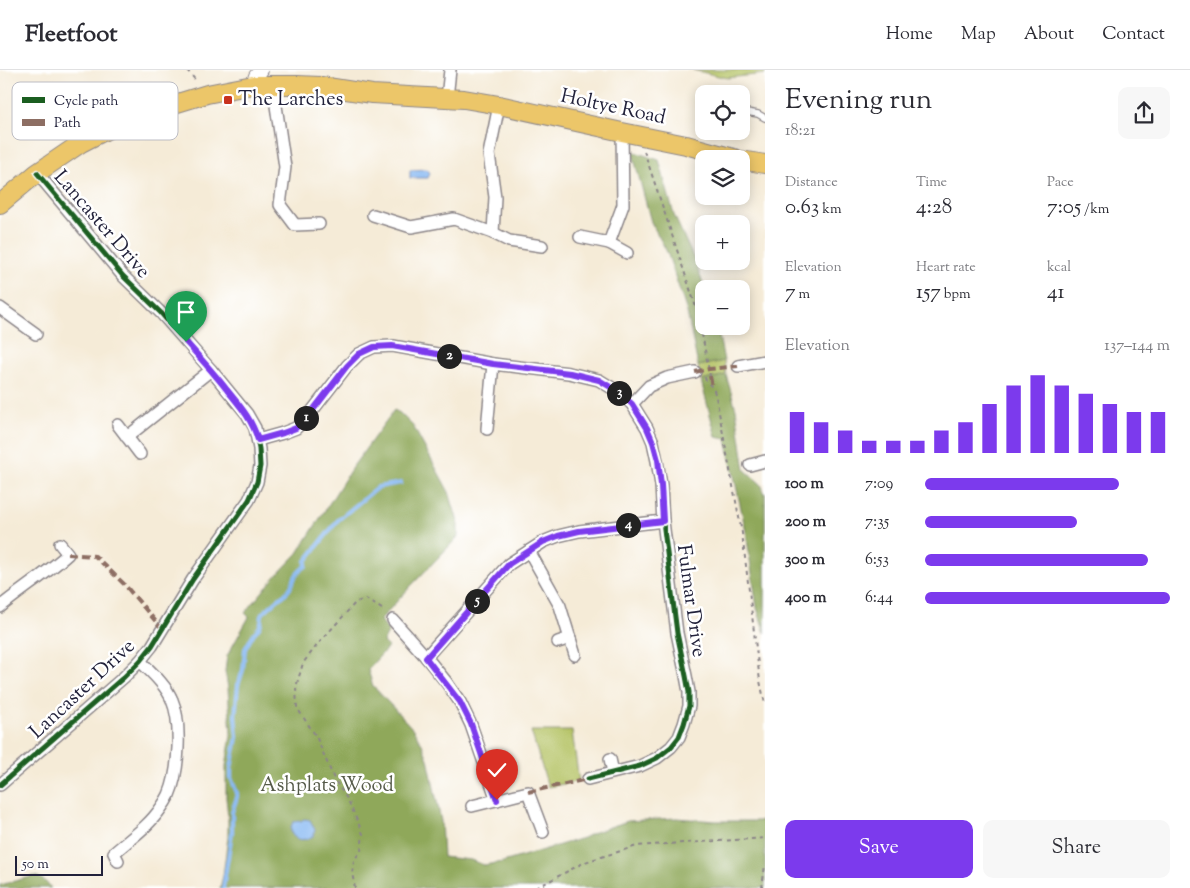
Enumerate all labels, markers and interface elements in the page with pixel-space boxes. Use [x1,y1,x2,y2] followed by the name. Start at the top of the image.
[25,18,117,52] text: Fleetfoot
[886,22,933,48] text: Home
[961,22,996,48] text: Map
[1024,22,1074,48] text: About
[1102,22,1165,48] text: Contact
[785,81,932,121] text: Evening run
[12,82,178,140] legend
[558,83,668,133] street label: Holtye Road
[695,85,750,335] map controls
[695,85,750,140] button: locate
[238,86,343,115] place label: The Larches
[1118,87,1170,139] button: share
[54,92,118,112] text: Cycle path
[222,94,234,106] marker: The Larches
[54,114,81,134] text: Path
[785,120,816,143] text: 18:21
[695,150,750,205] button: layers
[46,165,156,285] street label: Lancaster Drive
[785,173,838,193] text: Distance
[916,173,947,193] text: Time
[1047,173,1074,193] text: Pace
[785,193,819,223] text: 0.63
[916,193,952,223] text: 4:28
[1047,193,1081,223] text: 7:05
[819,200,842,220] text: km
[1081,200,1109,220] text: /km
[695,215,750,270] button: +
[785,258,842,278] text: Elevation
[916,258,976,278] text: Heart rate
[1047,258,1071,278] text: kcal
[785,278,796,308] text: 7
[916,278,941,308] text: 157
[1047,278,1065,308] text: 41
[695,280,750,335] button: −
[796,285,810,305] text: m
[941,285,971,305] text: bpm
[165,291,207,342] pin
[172,298,200,326] icon: arrive
[785,335,850,358] text: Elevation
[1104,335,1170,358] text: 137–144 m
[436,344,462,368] pin: 2
[446,346,453,366] text: 2
[606,380,632,406] pin: 3
[617,383,622,403] text: 3
[294,406,318,430] pin: 1
[304,408,309,428] text: 1
[785,473,824,496] text: 100 m
[865,473,893,496] text: 7:09
[785,511,826,534] text: 200 m
[865,511,889,534] text: 7:35
[616,512,640,538] pin: 4
[625,515,632,535] text: 4
[668,543,712,659] street label: Fulmar Drive
[785,549,825,572] text: 300 m
[865,549,889,572] text: 6:53
[785,587,827,610] text: 400 m
[865,587,893,610] text: 6:44
[464,588,490,614] pin: 5
[475,591,480,611] text: 5
[24,633,142,747] street label: Lancaster Drive
[476,749,518,800] pin
[483,756,511,784] icon: check
[260,772,394,801] park label: Ashplats Wood
[785,820,973,878] button: Save
[983,820,1170,878] button: Share
[15,853,102,876] scale bar
[22,855,49,875] text: 50 m

